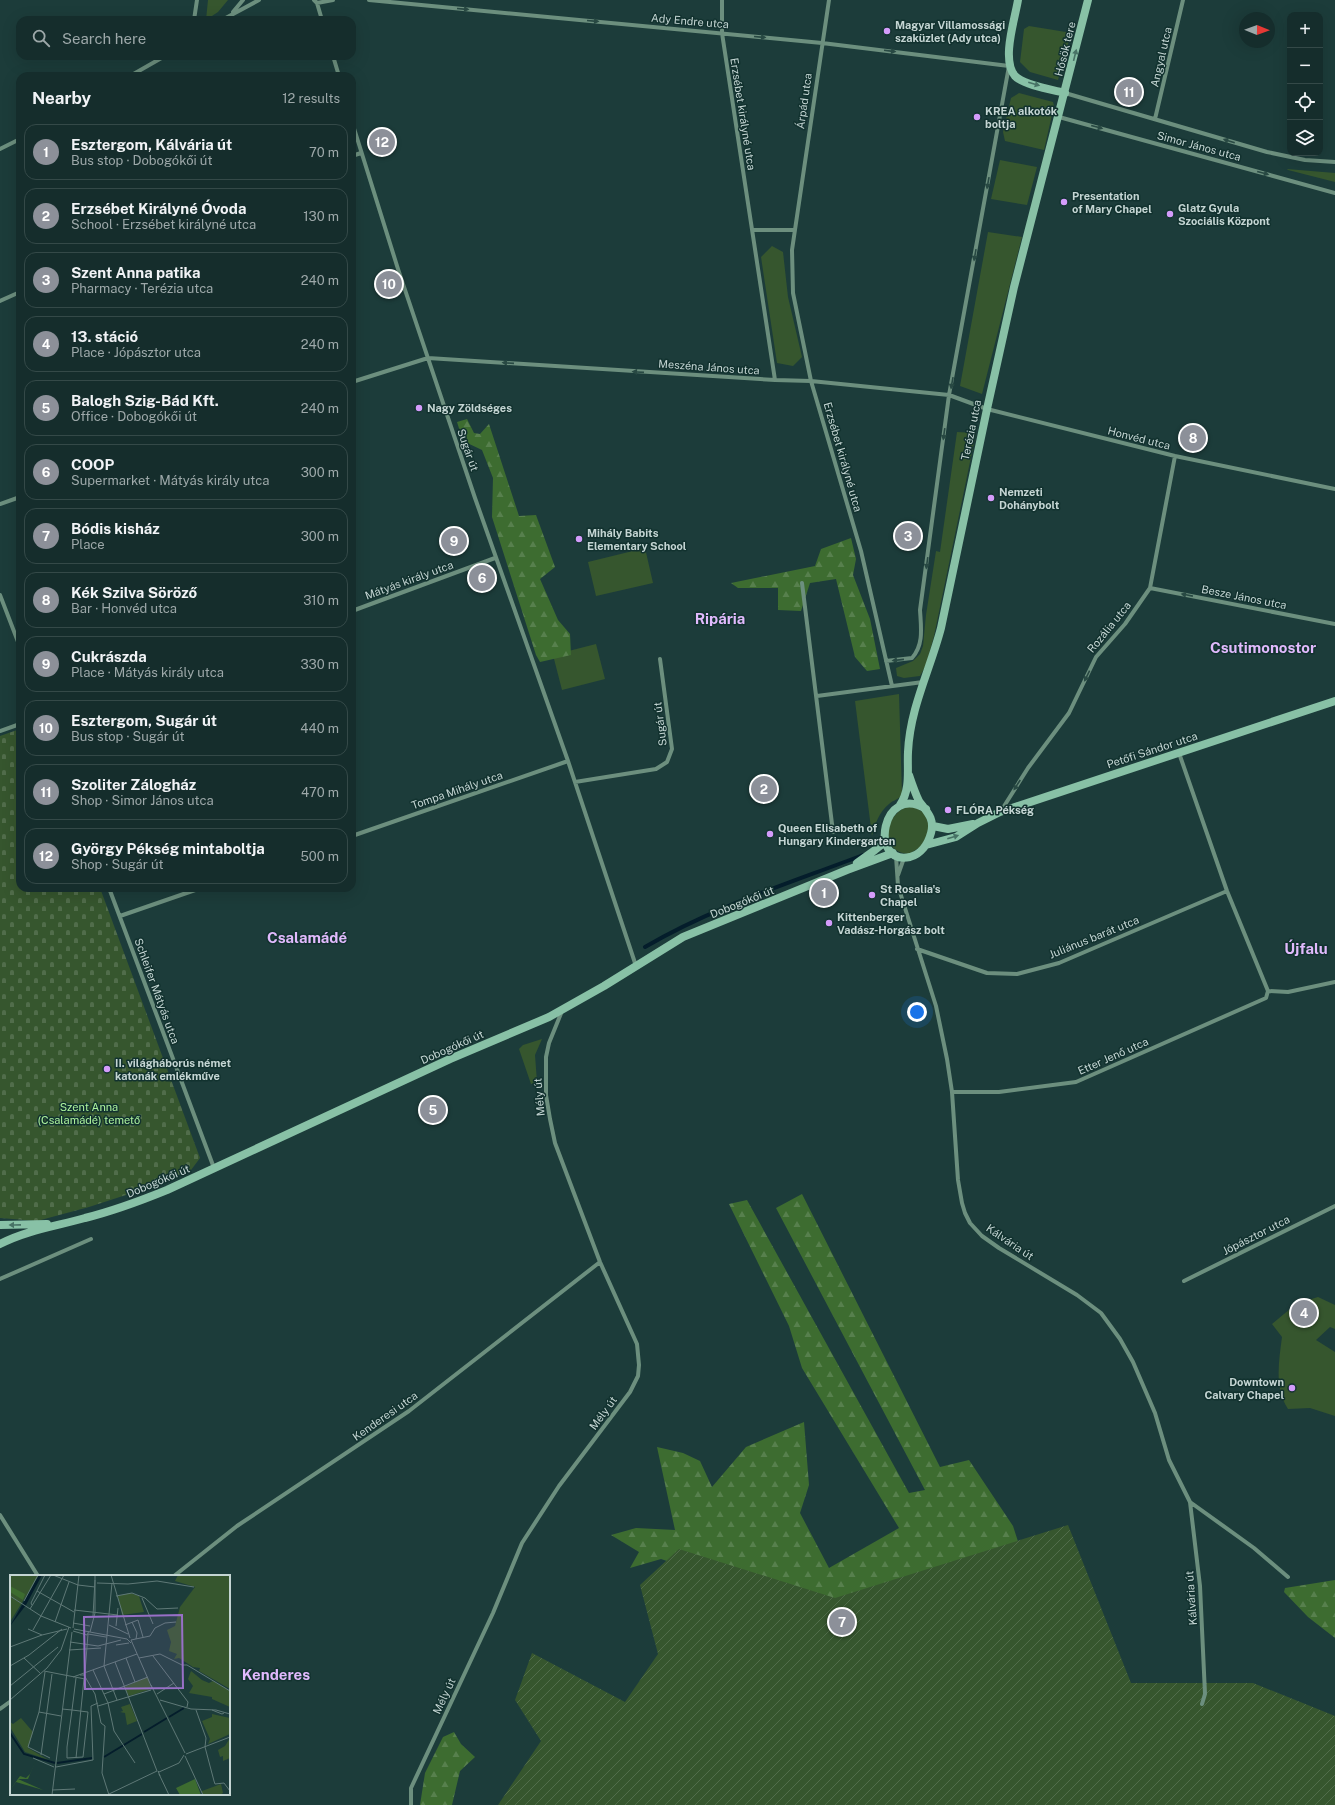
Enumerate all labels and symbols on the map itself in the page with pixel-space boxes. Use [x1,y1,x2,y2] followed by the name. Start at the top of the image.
[457,6,469,12] one-way arrow
[651,12,729,30] street label: Ady Endre utca
[1239,12,1275,48] north arrow
[587,18,599,25] one-way arrow
[895,19,1005,44] place label: Magyar Villamossági szaküzlet (Ady utca)
[1052,20,1078,78] street label: Hősök tere
[882,26,892,36] marker: Magyar Villamossági szaküzlet (Ady utca)
[1148,26,1174,88] street label: Angyal utca
[754,34,766,40] one-way arrow
[884,48,896,54] one-way arrow
[1072,49,1078,62] one-way arrow
[728,57,758,171] street label: Erzsébet királyné utca
[793,72,814,130] street label: Árpád utca
[1116,77,1142,107] pin: 11
[1028,81,1040,87] one-way arrow
[985,105,1058,130] place label: KREA alkotók boltja
[972,112,982,122] marker: KREA alkotók boltja
[1090,125,1103,131] one-way arrow
[369,127,395,157] pin: 12
[1156,129,1242,163] street label: Simor János utca
[1222,138,1234,144] one-way arrow
[1257,170,1269,176] one-way arrow
[984,177,990,190] one-way arrow
[1072,190,1152,215] place label: Presentation of Mary Chapel
[1059,197,1069,207] marker: Presentation of Mary Chapel
[1178,202,1271,227] place label: Glatz Gyula Szociális Központ
[1165,209,1175,219] marker: Glatz Gyula Szociális Központ
[972,249,978,261] one-way arrow
[376,269,402,299] pin: 10
[658,357,760,377] street label: Meszéna János utca
[502,360,514,367] one-way arrow
[632,368,644,375] one-way arrow
[948,377,954,389] one-way arrow
[959,399,983,461] street label: Terézia utca
[822,401,864,513] street label: Erzsébet királyné utca
[427,402,512,414] place label: Nagy Zöldséges
[414,403,424,413] marker: Nagy Zöldséges
[1180,423,1206,453] pin: 8
[1106,424,1172,452] street label: Honvéd utca
[455,427,481,473] street label: Sugár út
[941,428,947,440] one-way arrow
[999,486,1060,511] place label: Nemzeti Dohánybolt
[986,493,996,503] marker: Nemzeti Dohánybolt
[895,521,921,551] pin: 3
[441,526,467,556] pin: 9
[587,527,687,552] place label: Mihály Babits Elementary School
[574,534,584,544] marker: Mihály Babits Elementary School
[924,557,930,569] one-way arrow
[363,558,455,602] street label: Mátyás király utca
[469,563,495,593] pin: 6
[1200,583,1288,611] street label: Besze János utca
[1181,592,1193,598] one-way arrow
[1085,599,1133,655] street label: Rozália utca
[695,610,745,627] district label: Ripária
[1210,639,1316,656] district label: Csutimonostor
[892,657,904,663] one-way arrow
[1084,670,1090,682] one-way arrow
[651,701,669,747] street label: Sugár út
[1105,730,1199,770] street label: Petőfi Sándor utca
[410,769,504,811] street label: Tompa Mihály utca
[751,774,777,804] pin: 2
[1014,779,1021,791] one-way arrow
[956,803,1034,816] place label: FLÓRA Pékség
[943,805,953,815] marker: FLÓRA Pékség
[778,822,895,847] place label: Queen Elisabeth of Hungary Kindergarten
[765,829,775,839] marker: Queen Elisabeth of Hungary Kindergarten
[948,834,960,840] one-way arrow
[811,878,837,908] pin: 1
[880,883,941,908] place label: St Rosalia's Chapel
[708,884,776,920] street label: Dobogókői út
[867,890,877,900] marker: St Rosalia's Chapel
[837,911,945,936] place label: Kittenberger Vadász-Horgász bolt
[1047,914,1141,960] street label: Juliánus barát utca
[824,918,834,928] marker: Kittenberger Vadász-Horgász bolt
[267,929,347,946] district label: Csalamádé
[132,937,182,1045] street label: Schleifer Mátyás utca
[1284,939,1328,957] district label: Újfalu
[907,1002,927,1022] your location
[419,1028,485,1066] street label: Dobogókői út
[1076,1035,1150,1077] street label: Etter Jenő utca
[115,1057,231,1082] place label: II. világháborús német katonák emlékműve
[102,1064,112,1074] marker: II. világháborús német katonák emlékműve
[531,1077,547,1117] street label: Mély út
[420,1095,446,1125] pin: 5
[38,1101,140,1126] park label: Szent Anna (Csalamádé) temető
[125,1162,191,1200] street label: Dobogókői út
[1220,1213,1292,1257] street label: Jópásztor utca
[9,1222,21,1229] one-way arrow
[984,1222,1036,1262] street label: Kálvária út
[1291,1298,1317,1328] pin: 4
[1204,1376,1284,1401] place label: Downtown Calvary Chapel
[1287,1383,1297,1393] marker: Downtown Calvary Chapel
[350,1389,420,1443] street label: Kenderesi utca
[587,1394,619,1432] street label: Mély út
[1183,1570,1199,1626] street label: Kálvária út
[10,1575,230,1795] inset map
[829,1607,855,1637] pin: 7
[242,1666,310,1683] district label: Kenderes
[430,1676,458,1716] street label: Mély út

